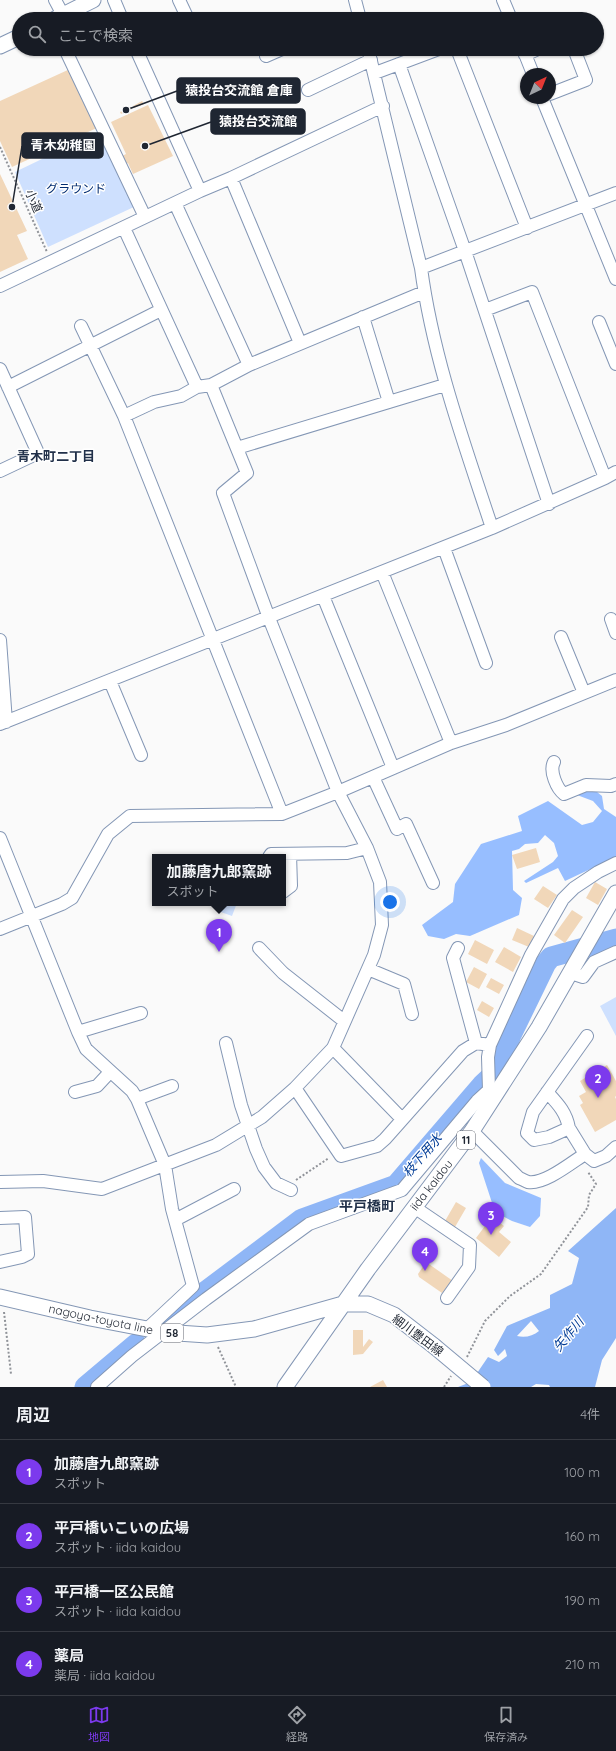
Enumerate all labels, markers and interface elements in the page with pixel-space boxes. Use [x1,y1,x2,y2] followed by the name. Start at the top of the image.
[12,12,604,56] search box
[26,23,48,45] icon: search
[58,26,133,45] text: ここで検索
[520,68,556,104] north arrow
[177,78,300,103] callout: 猿投台交流館 倉庫
[185,82,293,98] text: 猿投台交流館 倉庫
[211,109,305,134] callout: 猿投台交流館
[219,113,297,129] text: 猿投台交流館
[22,133,103,158] callout: 青木幼稚園
[30,137,96,153] text: 青木幼稚園
[46,181,106,196] park label: グラウンド
[22,187,46,215] street label: 小道
[17,448,95,464] district label: 青木町二丁目
[152,854,286,906] popup
[166,862,272,881] text: 加藤唐九郎窯跡
[166,883,219,899] text: スポット
[380,892,400,912] your location
[206,919,232,952] pin: 1
[585,1065,611,1098] pin: 2
[399,1129,446,1180] water label: 枝下用水
[457,1131,475,1149] road number: 11
[406,1157,456,1213] street label: iida kaidou
[339,1197,395,1215] district label: 平戸橋町
[478,1202,504,1235] pin: 3
[412,1238,438,1271] pin: 4
[47,1301,155,1337] street label: nagoya-toyota line
[390,1311,446,1359] street label: 細川豊田線
[549,1312,588,1354] water label: 矢作川
[161,1324,183,1342] road number: 58
[16,1404,50,1425] text: 周辺
[580,1406,600,1422] text: 4件
[54,1454,159,1473] text: 加藤唐九郎窯跡
[26,1464,32,1480] text: 1
[564,1464,600,1480] text: 100 m
[54,1475,106,1491] text: スポット
[54,1518,189,1537] text: 平戸橋いこいの広場
[25,1528,33,1544] text: 2
[565,1528,600,1544] text: 160 m
[54,1539,181,1555] text: スポット · iida kaidou
[54,1582,174,1601] text: 平戸橋一区公民館
[26,1592,32,1608] text: 3
[565,1592,600,1608] text: 190 m
[54,1603,181,1619] text: スポット · iida kaidou
[54,1646,84,1665] text: 薬局
[25,1656,33,1672] text: 4
[565,1656,600,1672] text: 210 m
[54,1667,155,1683] text: 薬局 · iida kaidou
[88,1704,110,1744] tab: 地図
[286,1704,308,1744] tab: 経路
[484,1704,528,1744] tab: 保存済み

